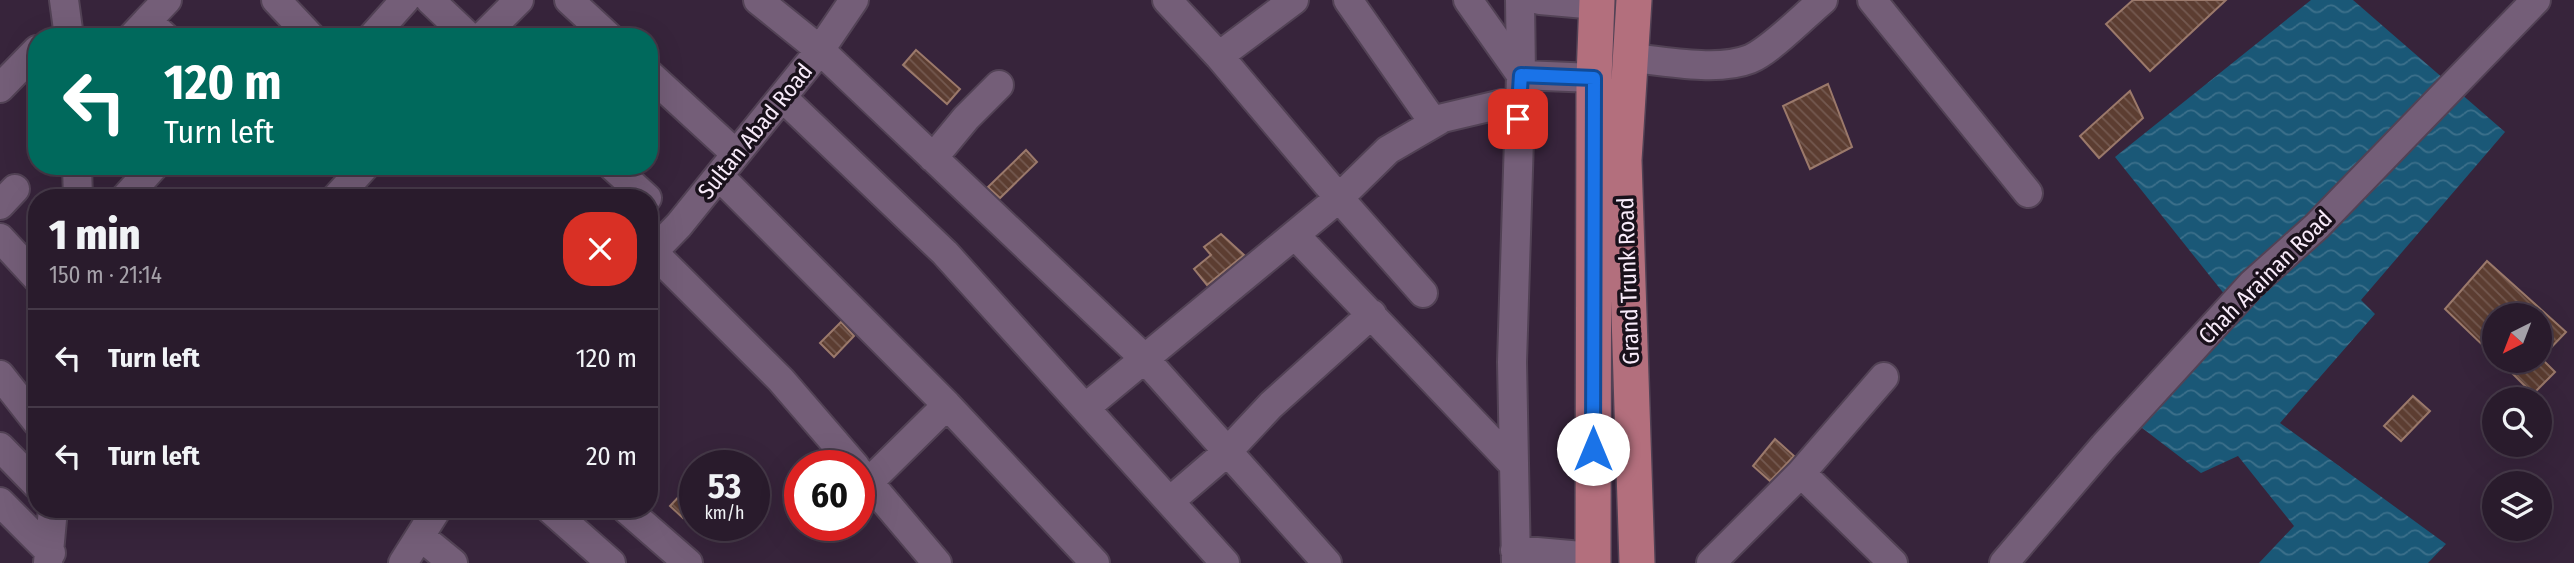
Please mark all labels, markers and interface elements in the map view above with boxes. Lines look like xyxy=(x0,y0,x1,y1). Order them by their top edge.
text: 120 m xyxy=(164,53,282,112)
icon: left xyxy=(49,56,140,147)
street label: Sultan Abad Road xyxy=(692,57,818,205)
pin xyxy=(1488,89,1548,149)
icon: arrive xyxy=(1499,100,1537,138)
text: Turn left xyxy=(164,113,274,151)
street label: Grand Trunk Road xyxy=(1611,197,1645,365)
street label: Chah Arainan Road xyxy=(2192,204,2338,350)
text: 1 min xyxy=(49,210,140,260)
button: close xyxy=(563,212,637,286)
text: 150 m · 21:14 xyxy=(49,261,162,289)
north arrow xyxy=(2482,303,2552,373)
map controls xyxy=(2482,303,2552,541)
icon: left xyxy=(49,339,87,377)
text: Turn left xyxy=(108,343,200,374)
text: 120 m xyxy=(576,343,637,374)
button: search xyxy=(2482,387,2552,457)
position arrow xyxy=(1556,412,1630,486)
icon: left xyxy=(49,437,87,475)
text: Turn left xyxy=(108,441,200,472)
text: 20 m xyxy=(586,441,637,472)
speed limit sign: 60 xyxy=(784,450,875,541)
text: 53 xyxy=(708,465,741,507)
button: layers xyxy=(2482,471,2552,541)
text: km/h xyxy=(704,502,745,524)

